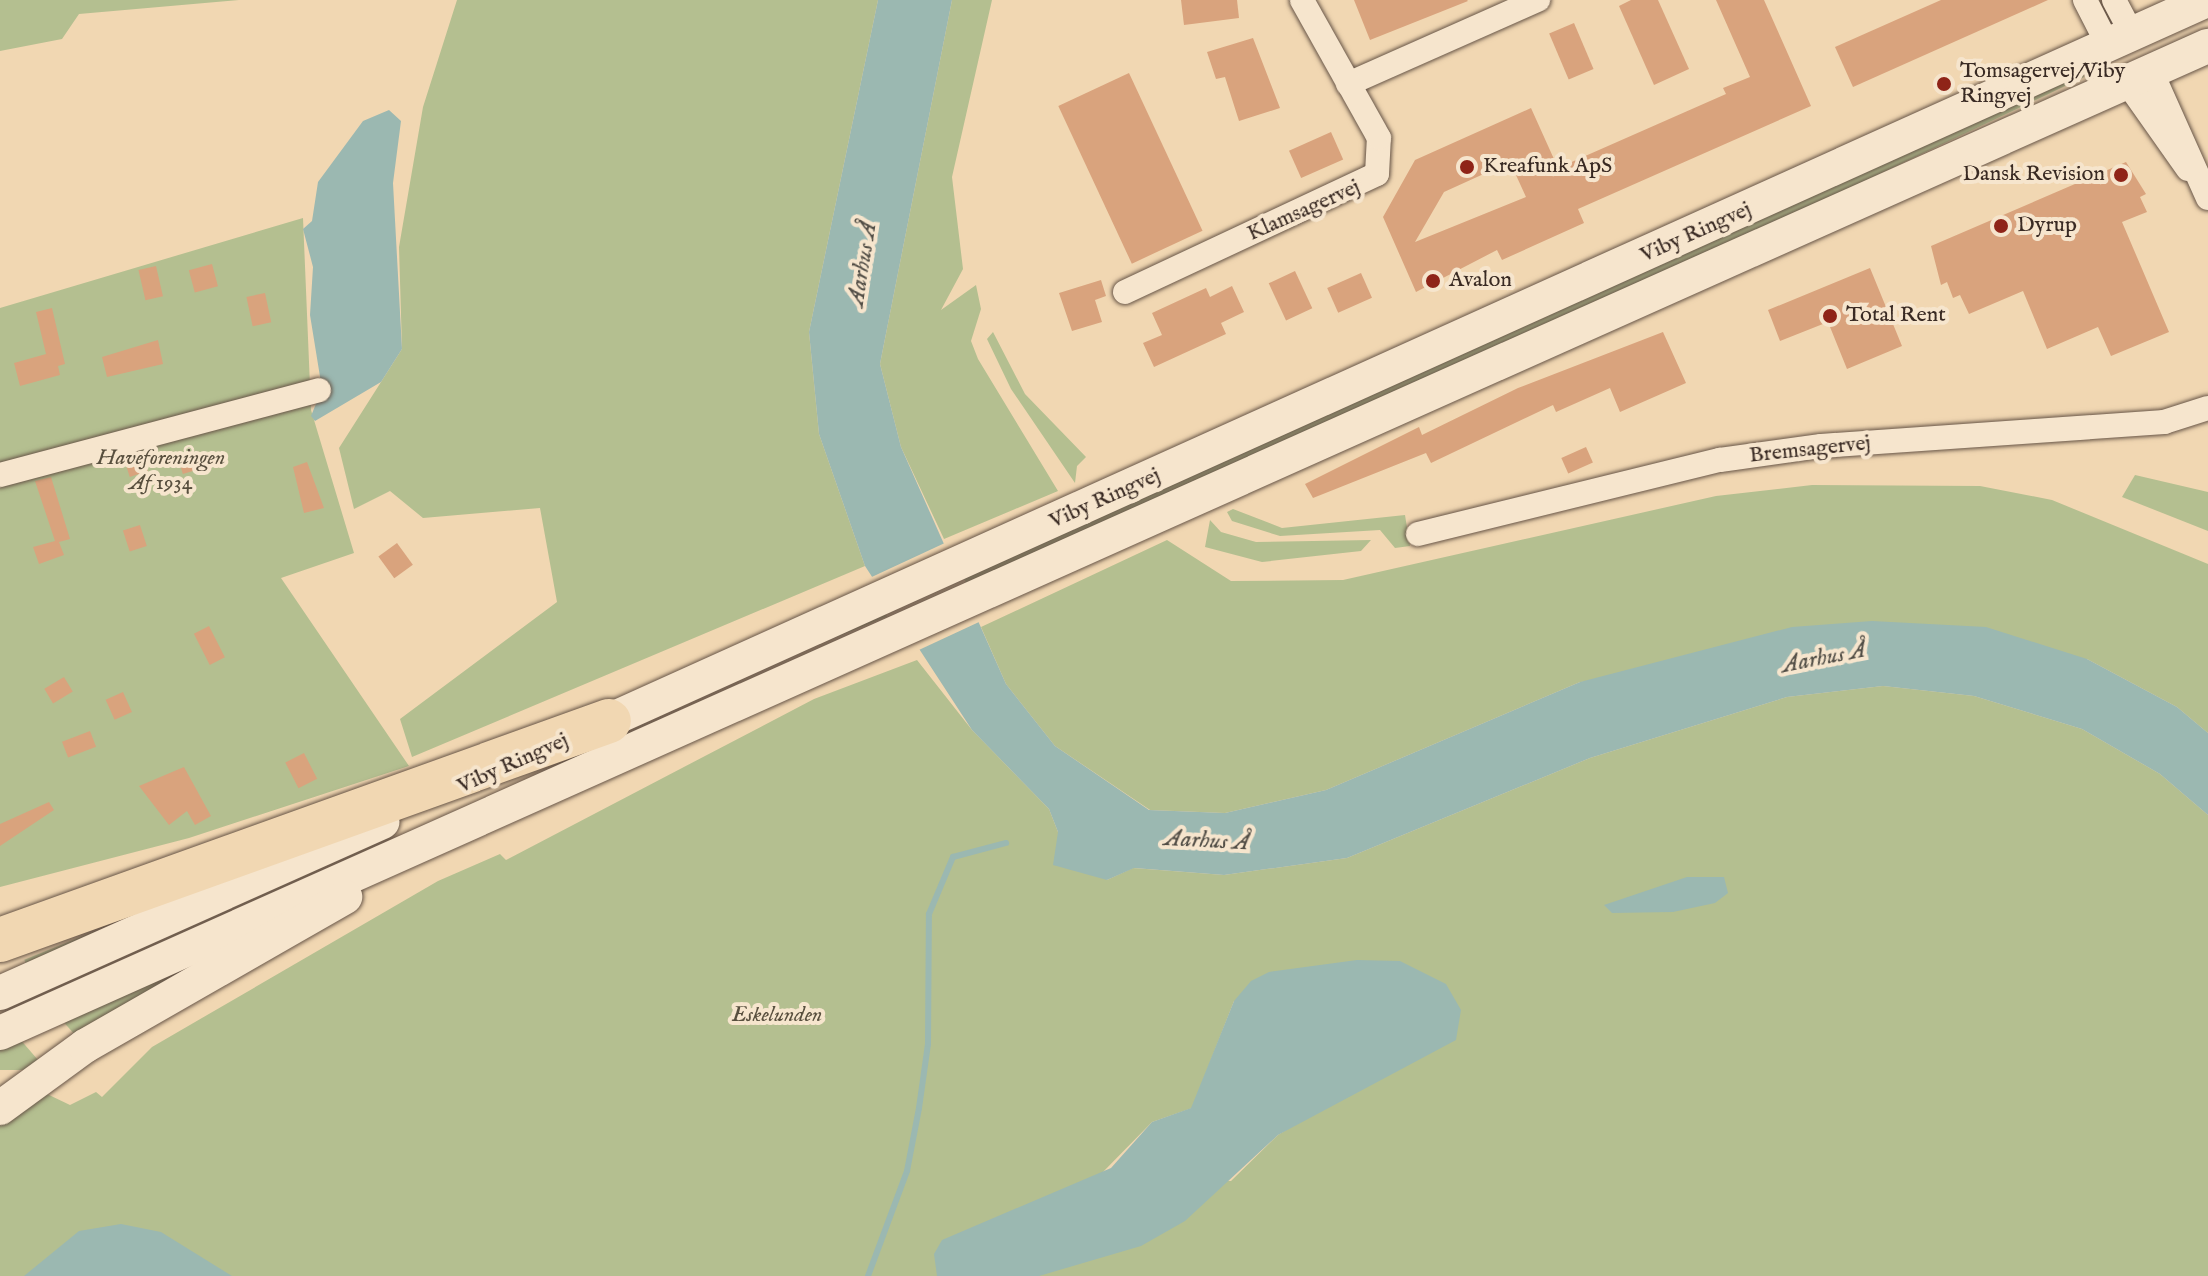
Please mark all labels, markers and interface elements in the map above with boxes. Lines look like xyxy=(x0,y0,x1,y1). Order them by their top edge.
place label: Tomsagervej/Viby Ringvej xyxy=(1960,58,2125,110)
marker: Tomsagervej/Viby Ringvej xyxy=(1935,75,1953,93)
place label: Kreafunk ApS xyxy=(1483,154,1612,180)
marker: Kreafunk ApS xyxy=(1458,158,1476,176)
place label: Dansk Revision xyxy=(1962,162,2105,188)
marker: Dansk Revision xyxy=(2112,166,2130,184)
street label: Klamsagervej xyxy=(1243,174,1365,248)
street label: Viby Ringvej xyxy=(1636,197,1756,269)
place label: Dyrup xyxy=(2017,213,2077,239)
marker: Dyrup xyxy=(1992,217,2010,235)
water label: Aarhus Å xyxy=(842,219,884,309)
place label: Avalon xyxy=(1449,268,1512,294)
marker: Avalon xyxy=(1424,272,1442,290)
place label: Total Rent xyxy=(1846,303,1946,329)
marker: Total Rent xyxy=(1821,307,1839,325)
street label: Bremsagervej xyxy=(1748,430,1872,470)
park label: Haveforeningen Af 1934 xyxy=(97,445,225,496)
street label: Viby Ringvej xyxy=(1045,463,1165,535)
water label: Aarhus Å xyxy=(1779,636,1869,680)
street label: Viby Ringvej xyxy=(453,728,573,800)
water label: Aarhus Å xyxy=(1164,824,1250,858)
park label: Eskelunden xyxy=(732,1003,822,1029)

